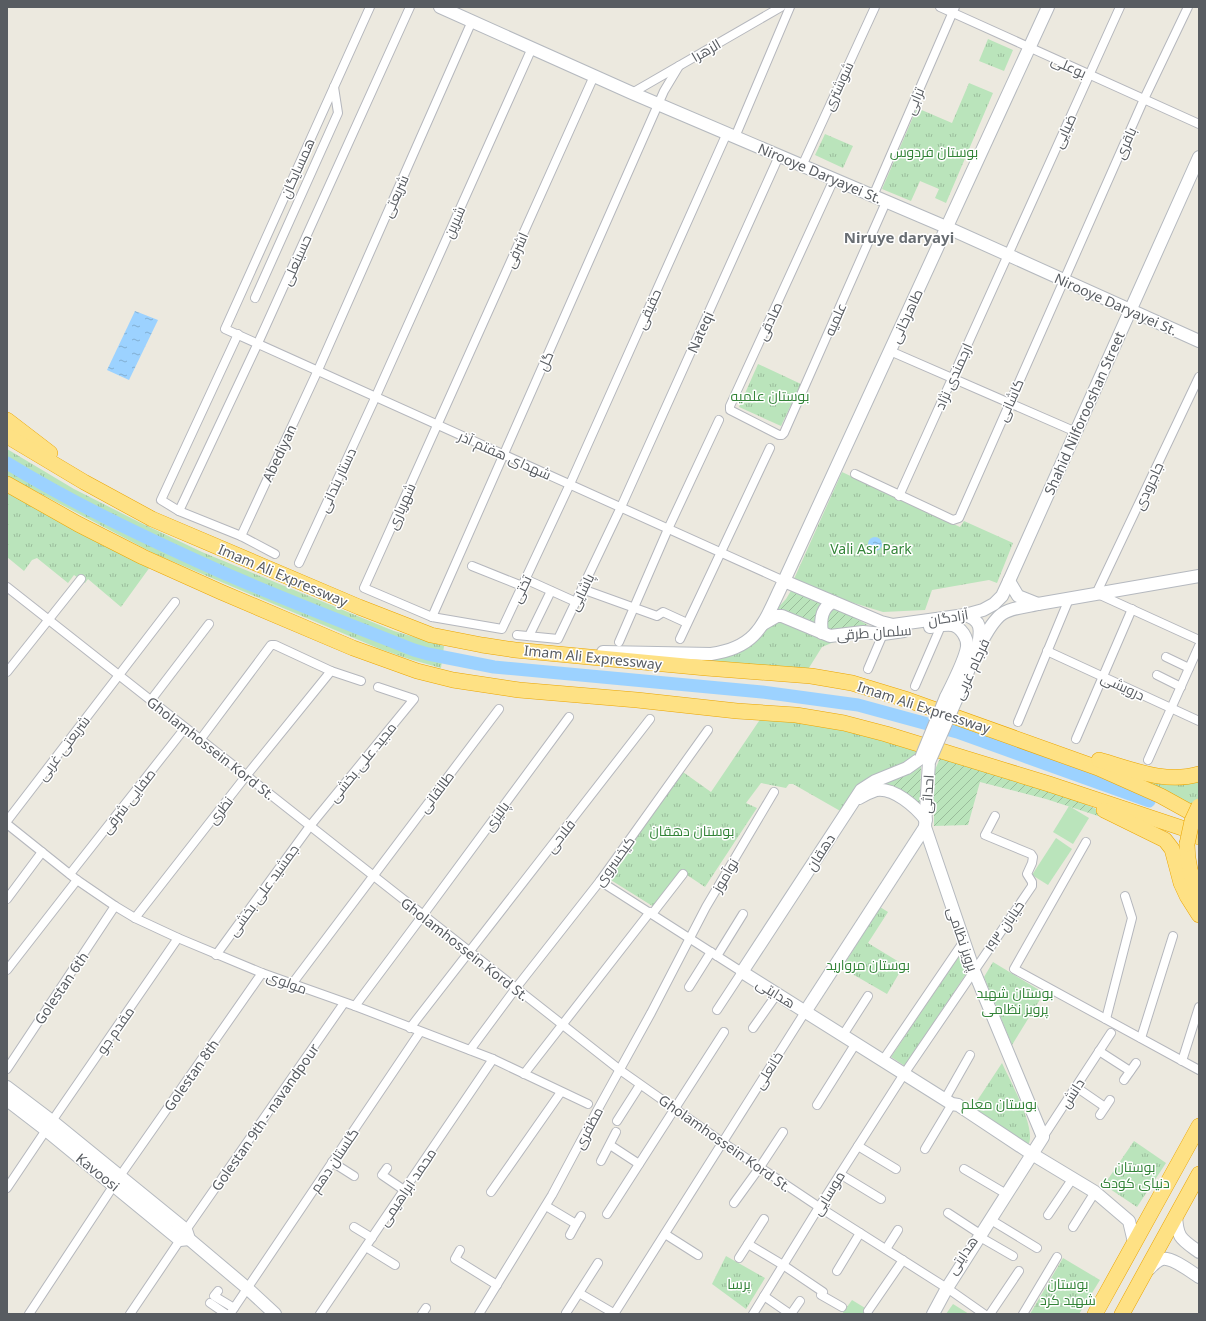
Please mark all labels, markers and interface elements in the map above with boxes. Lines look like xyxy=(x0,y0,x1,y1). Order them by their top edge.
street label: الزهرا xyxy=(688,34,724,66)
street label: بوعلی xyxy=(1048,50,1090,82)
street label: شوشتری xyxy=(818,58,858,114)
street label: ترابی xyxy=(900,84,928,118)
street label: ضیایی xyxy=(1048,111,1080,151)
street label: باقری xyxy=(1110,124,1140,162)
street label: همسایگان xyxy=(275,135,319,201)
street label: Nirooye Daryayei St. xyxy=(755,138,885,208)
park label: بوستان فردوس xyxy=(890,142,978,161)
street label: شریعتی xyxy=(377,172,413,220)
street label: شیرین xyxy=(439,203,469,241)
district label: Niruye daryayi xyxy=(844,227,954,247)
street label: اشرفی xyxy=(500,229,532,271)
street label: حسینعلی xyxy=(276,232,316,288)
street label: Nirooye Daryayei St. xyxy=(1052,268,1180,340)
street label: حقیقی xyxy=(631,286,665,332)
street label: طاهرخانی xyxy=(885,286,927,346)
street label: صادقی xyxy=(752,299,786,343)
street label: علمیه xyxy=(819,299,851,339)
street label: Nateqi xyxy=(682,308,718,356)
street label: Shahid Nilforooshan Street xyxy=(1039,328,1129,498)
street label: ارجمندی نژاد xyxy=(930,340,976,412)
street label: گل xyxy=(532,348,558,374)
street label: کاشانی xyxy=(992,376,1028,424)
park label: بوستان علمیه xyxy=(731,386,809,405)
street label: Abediyan xyxy=(257,421,301,485)
street label: شهدای هفتم آذر xyxy=(454,426,554,485)
street label: دستار بندانی xyxy=(314,445,360,515)
street label: جاجرودی xyxy=(1129,459,1167,513)
street label: شهریاری xyxy=(382,480,420,532)
street label: Imam Ali Expressway xyxy=(215,539,351,611)
park label: Vali Asr Park xyxy=(830,539,912,558)
street label: پاشایی xyxy=(564,570,599,614)
street label: تختی xyxy=(506,572,536,606)
street label: آزادگان xyxy=(926,604,970,630)
street label: سلمان طرقی xyxy=(836,620,912,644)
street label: فرجام غربی xyxy=(949,635,994,703)
street label: Imam Ali Expressway xyxy=(523,640,664,674)
street label: درویشی xyxy=(1098,668,1148,704)
street label: Imam Ali Expressway xyxy=(855,677,994,738)
street label: Gholamhossein Kord St. xyxy=(143,692,279,804)
street label: شریعتی غربی xyxy=(32,712,94,784)
street label: مجید علی بخشی xyxy=(324,718,400,806)
street label: صفایی شرقی xyxy=(97,764,159,838)
street label: طالقانی xyxy=(414,767,458,817)
street label: احداثی xyxy=(916,774,938,814)
street label: نظری xyxy=(203,792,237,828)
street label: پالیزی xyxy=(479,797,514,835)
street label: فلاحی xyxy=(541,815,579,857)
park label: بوستان دهقان xyxy=(650,821,734,840)
street label: دهقان xyxy=(801,830,839,874)
street label: کیخسروی xyxy=(589,832,639,890)
street label: جمشید علی بخشی xyxy=(223,840,303,940)
street label: نوآموز xyxy=(707,855,743,896)
street label: Gholamhossein Kord St. xyxy=(397,893,533,1005)
street label: خیابان ۱۹۳ xyxy=(980,897,1028,955)
street label: پرویز نظامی xyxy=(942,904,983,974)
street label: Golestan 6th xyxy=(30,948,92,1028)
park label: بوستان مروارید xyxy=(826,955,910,974)
street label: مولوی xyxy=(264,966,310,998)
street label: هدایتی xyxy=(753,974,799,1012)
park label: بوستان شهید پرویز نظامی xyxy=(976,983,1054,1019)
street label: مقدم جو xyxy=(92,1003,139,1058)
street label: Golestan 8th xyxy=(159,1035,223,1115)
street label: Golestan 9th - navandpour xyxy=(207,1039,323,1194)
street label: خانعلی xyxy=(749,1047,787,1093)
street label: دانش xyxy=(1055,1075,1089,1111)
street label: Gholamhossein Kord St. xyxy=(655,1090,795,1196)
park label: بوستان معلم xyxy=(961,1094,1037,1114)
street label: مظفری xyxy=(569,1104,607,1152)
street label: گلستان دهم xyxy=(305,1124,363,1197)
street label: محمد ابراهیمی xyxy=(374,1144,440,1230)
street label: Kavoosi xyxy=(72,1149,124,1195)
park label: بوستان دنیای کودک xyxy=(1100,1157,1170,1192)
street label: موسایی xyxy=(807,1167,849,1219)
street label: هدایتی xyxy=(942,1232,982,1278)
park label: پرسا xyxy=(727,1274,751,1294)
park label: بوستان شهید کرد xyxy=(1040,1274,1096,1309)

